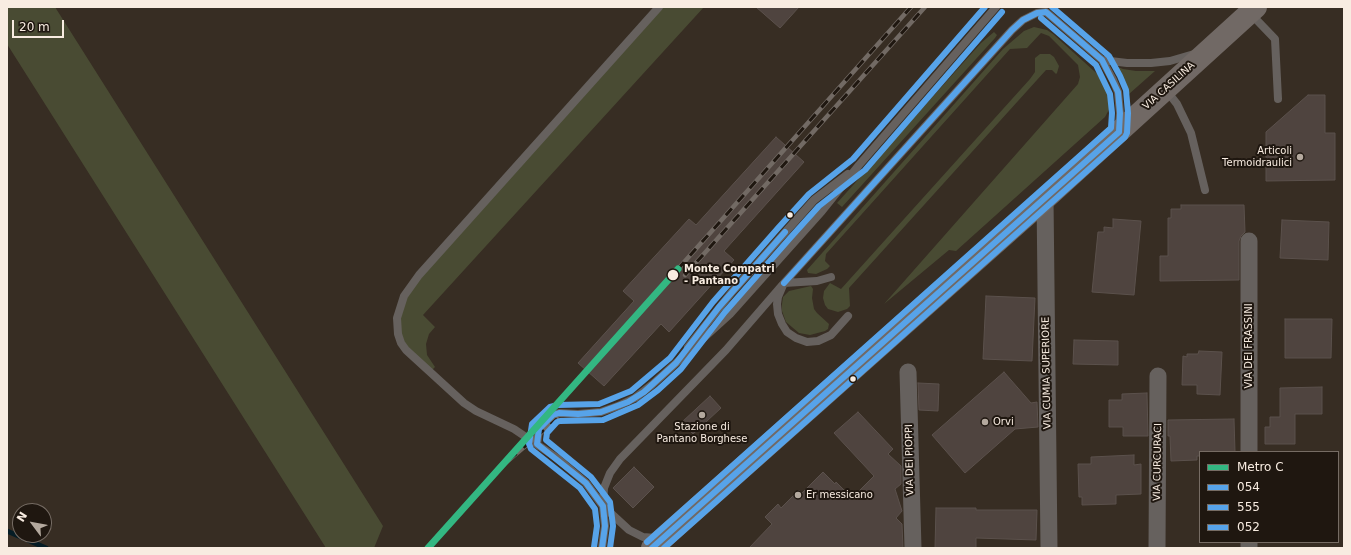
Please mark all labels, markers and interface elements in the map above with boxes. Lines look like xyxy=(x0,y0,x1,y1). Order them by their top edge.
scale bar xyxy=(14,12,66,38)
text: 20 m xyxy=(19,20,50,34)
street label: VIA CASILINA xyxy=(1141,60,1197,112)
place label: Articoli Termoidraulici xyxy=(1222,145,1292,168)
marker: Articoli Termoidraulici xyxy=(1295,152,1305,162)
unlabelled marker xyxy=(785,210,795,220)
place label: Monte Compatri - Pantano xyxy=(684,263,775,286)
marker: Monte Compatri - Pantano xyxy=(666,268,680,282)
street label: VIA DEI FRASSINI xyxy=(1243,303,1255,389)
street label: VIA CUMIA SUPERIORE xyxy=(1040,317,1054,429)
unlabelled marker xyxy=(848,374,858,384)
marker: Stazione di Pantano Borghese xyxy=(697,410,707,420)
place label: Orvi xyxy=(993,416,1014,428)
marker: Orvi xyxy=(980,417,990,427)
place label: Stazione di Pantano Borghese xyxy=(657,421,747,444)
street label: VIA CURCURACI xyxy=(1151,423,1165,501)
street label: VIA DEI PIOPPI xyxy=(903,424,917,496)
legend xyxy=(1199,451,1339,543)
text: Metro C xyxy=(1237,460,1284,474)
text: 054 xyxy=(1237,480,1260,494)
place label: Er messicano xyxy=(806,489,873,501)
marker: Er messicano xyxy=(793,490,803,500)
text: 555 xyxy=(1237,500,1260,514)
north arrow xyxy=(12,503,52,543)
text: N xyxy=(14,510,30,524)
text: 052 xyxy=(1237,520,1260,534)

